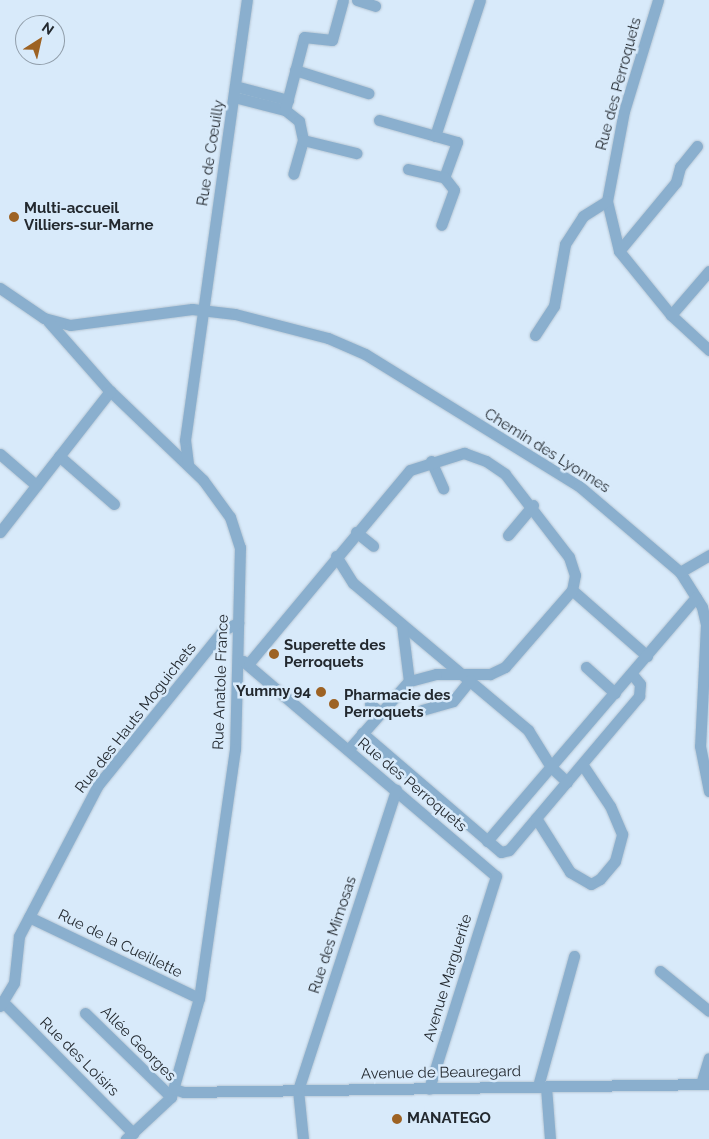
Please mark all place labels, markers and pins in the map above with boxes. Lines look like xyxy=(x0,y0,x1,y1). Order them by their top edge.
place label: Multi-accueil Villiers-sur-Marne xyxy=(24,199,154,234)
marker: Multi-accueil Villiers-sur-Marne xyxy=(8,211,20,223)
place label: Superette des Perroquets xyxy=(284,636,386,671)
marker: Superette des Perroquets xyxy=(268,648,280,660)
place label: Yummy 94 xyxy=(236,683,311,701)
marker: Yummy 94 xyxy=(315,686,327,698)
place label: Pharmacie des Perroquets xyxy=(344,686,450,721)
marker: Pharmacie des Perroquets xyxy=(328,698,340,710)
place label: MANATEGO xyxy=(407,1110,491,1128)
marker: MANATEGO xyxy=(391,1113,403,1125)

